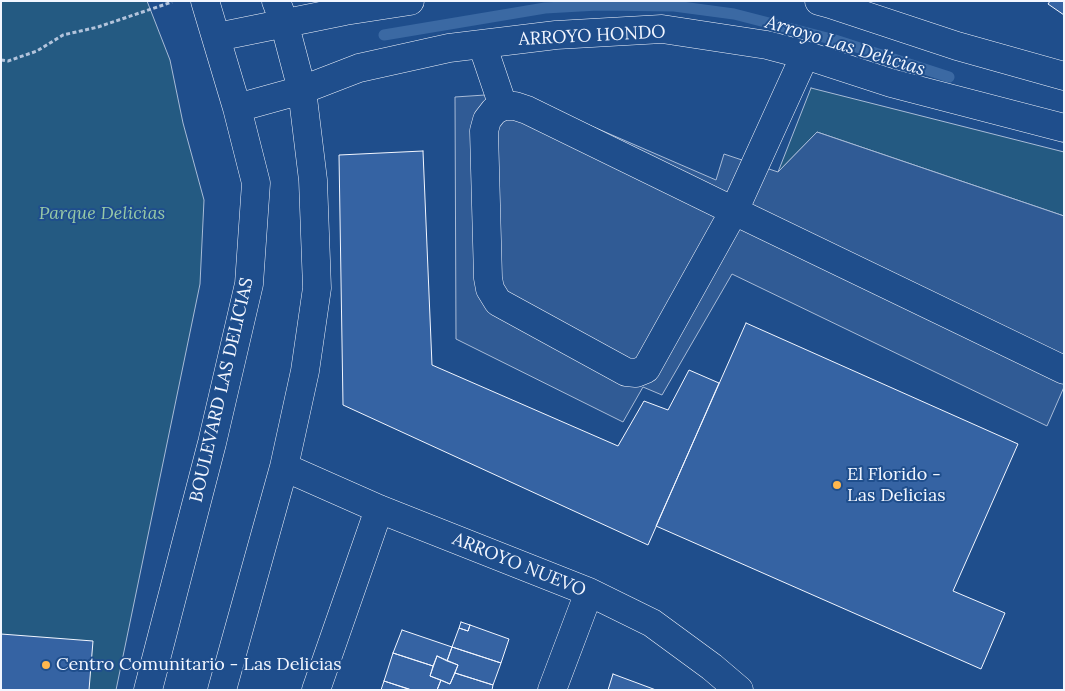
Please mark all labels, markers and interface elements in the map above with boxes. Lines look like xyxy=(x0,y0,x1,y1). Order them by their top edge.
water label: Arroyo Las Delicias xyxy=(762,11,928,81)
street label: ARROYO HONDO xyxy=(518,21,666,51)
park label: Parque Delicias xyxy=(39,203,165,225)
street label: BOULEVARD LAS DELICIAS xyxy=(186,276,258,504)
place label: El Florido - Las Delicias xyxy=(847,464,946,506)
marker: El Florido - Las Delicias xyxy=(831,479,843,491)
street label: ARROYO NUEVO xyxy=(449,528,589,602)
place label: Centro Comunitario - Las Delicias xyxy=(56,654,342,676)
marker: Centro Comunitario - Las Delicias xyxy=(40,659,52,671)

